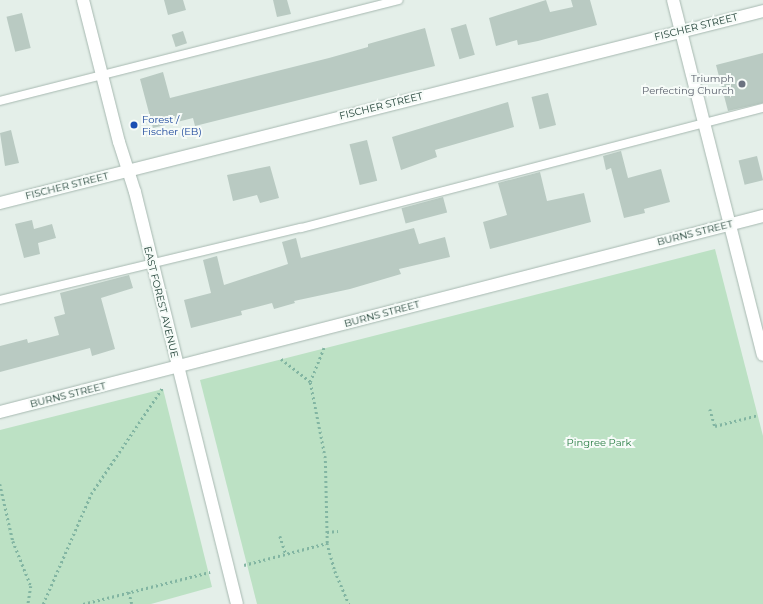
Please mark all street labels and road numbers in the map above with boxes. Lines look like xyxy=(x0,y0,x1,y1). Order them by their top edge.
street label: FISCHER STREET xyxy=(653,11,739,43)
street label: FISCHER STREET xyxy=(338,90,424,122)
street label: FISCHER STREET xyxy=(24,170,110,202)
street label: BURNS STREET xyxy=(656,218,734,248)
street label: EAST FOREST AVENUE xyxy=(141,245,181,359)
street label: BURNS STREET xyxy=(343,298,421,330)
street label: BURNS STREET xyxy=(29,380,107,410)

